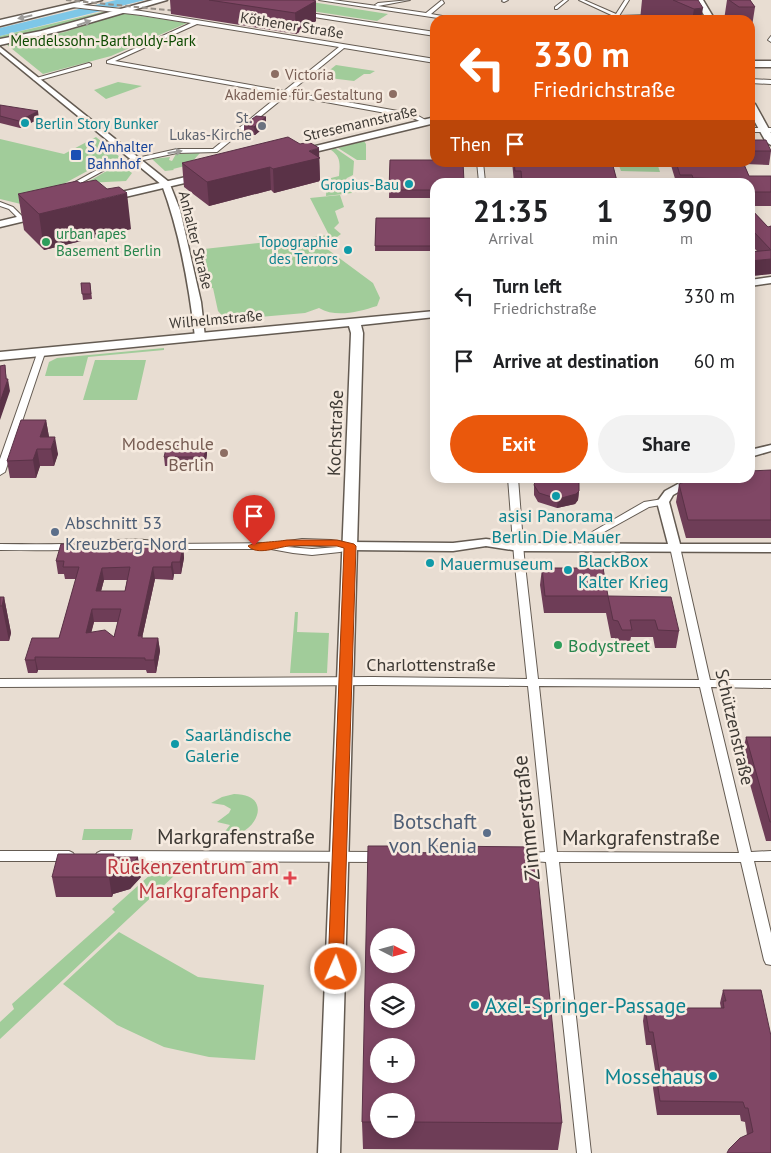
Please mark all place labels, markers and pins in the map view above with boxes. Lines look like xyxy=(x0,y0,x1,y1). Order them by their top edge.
place label: Victoria xyxy=(284,65,334,84)
marker: Victoria xyxy=(269,68,281,80)
place label: Akademie für Gestaltung xyxy=(225,85,383,104)
marker: Akademie für Gestaltung xyxy=(387,88,399,100)
place label: St. Lukas-Kirche xyxy=(169,108,252,144)
place label: Berlin Story Bunker xyxy=(35,114,158,133)
marker: Berlin Story Bunker xyxy=(19,117,31,129)
marker: St. Lukas-Kirche xyxy=(256,120,268,132)
place label: S Anhalter Bahnhof xyxy=(87,137,153,173)
marker: S Anhalter Bahnhof xyxy=(69,148,83,162)
place label: Gropius-Bau xyxy=(320,175,399,194)
marker: Gropius-Bau xyxy=(403,178,415,190)
place label: urban apes Basement Berlin xyxy=(56,224,161,260)
place label: Topographie des Terrors xyxy=(259,232,338,268)
marker: urban apes Basement Berlin xyxy=(40,236,52,248)
marker: Topographie des Terrors xyxy=(342,244,354,256)
place label: Modeschule Berlin xyxy=(122,432,214,476)
marker: Modeschule Berlin xyxy=(218,447,230,459)
marker: asisi Panorama Berlin Die Mauer xyxy=(550,490,562,502)
pin xyxy=(233,495,275,546)
place label: asisi Panorama Berlin Die Mauer xyxy=(491,504,621,548)
place label: Abschnitt 53 Kreuzberg-Nord xyxy=(65,511,187,555)
marker: Abschnitt 53 Kreuzberg-Nord xyxy=(49,526,61,538)
place label: BlackBox Kalter Krieg xyxy=(578,549,669,593)
place label: Mauermuseum xyxy=(440,552,554,575)
marker: Mauermuseum xyxy=(424,557,436,569)
marker: BlackBox Kalter Krieg xyxy=(562,564,574,576)
place label: Bodystreet xyxy=(568,634,650,657)
marker: Bodystreet xyxy=(552,639,564,651)
place label: Saarländische Galerie xyxy=(185,723,292,767)
marker: Saarländische Galerie xyxy=(169,738,181,750)
place label: Botschaft von Kenia xyxy=(389,808,477,859)
marker: Botschaft von Kenia xyxy=(481,827,493,839)
place label: Rückenzentrum am Markgrafenpark xyxy=(107,853,279,904)
marker: Rückenzentrum am Markgrafenpark xyxy=(283,871,297,885)
place label: Axel-Springer-Passage xyxy=(485,992,686,1019)
marker: Axel-Springer-Passage xyxy=(469,999,481,1011)
place label: Mossehaus xyxy=(605,1063,703,1090)
marker: Mossehaus xyxy=(707,1070,719,1082)

